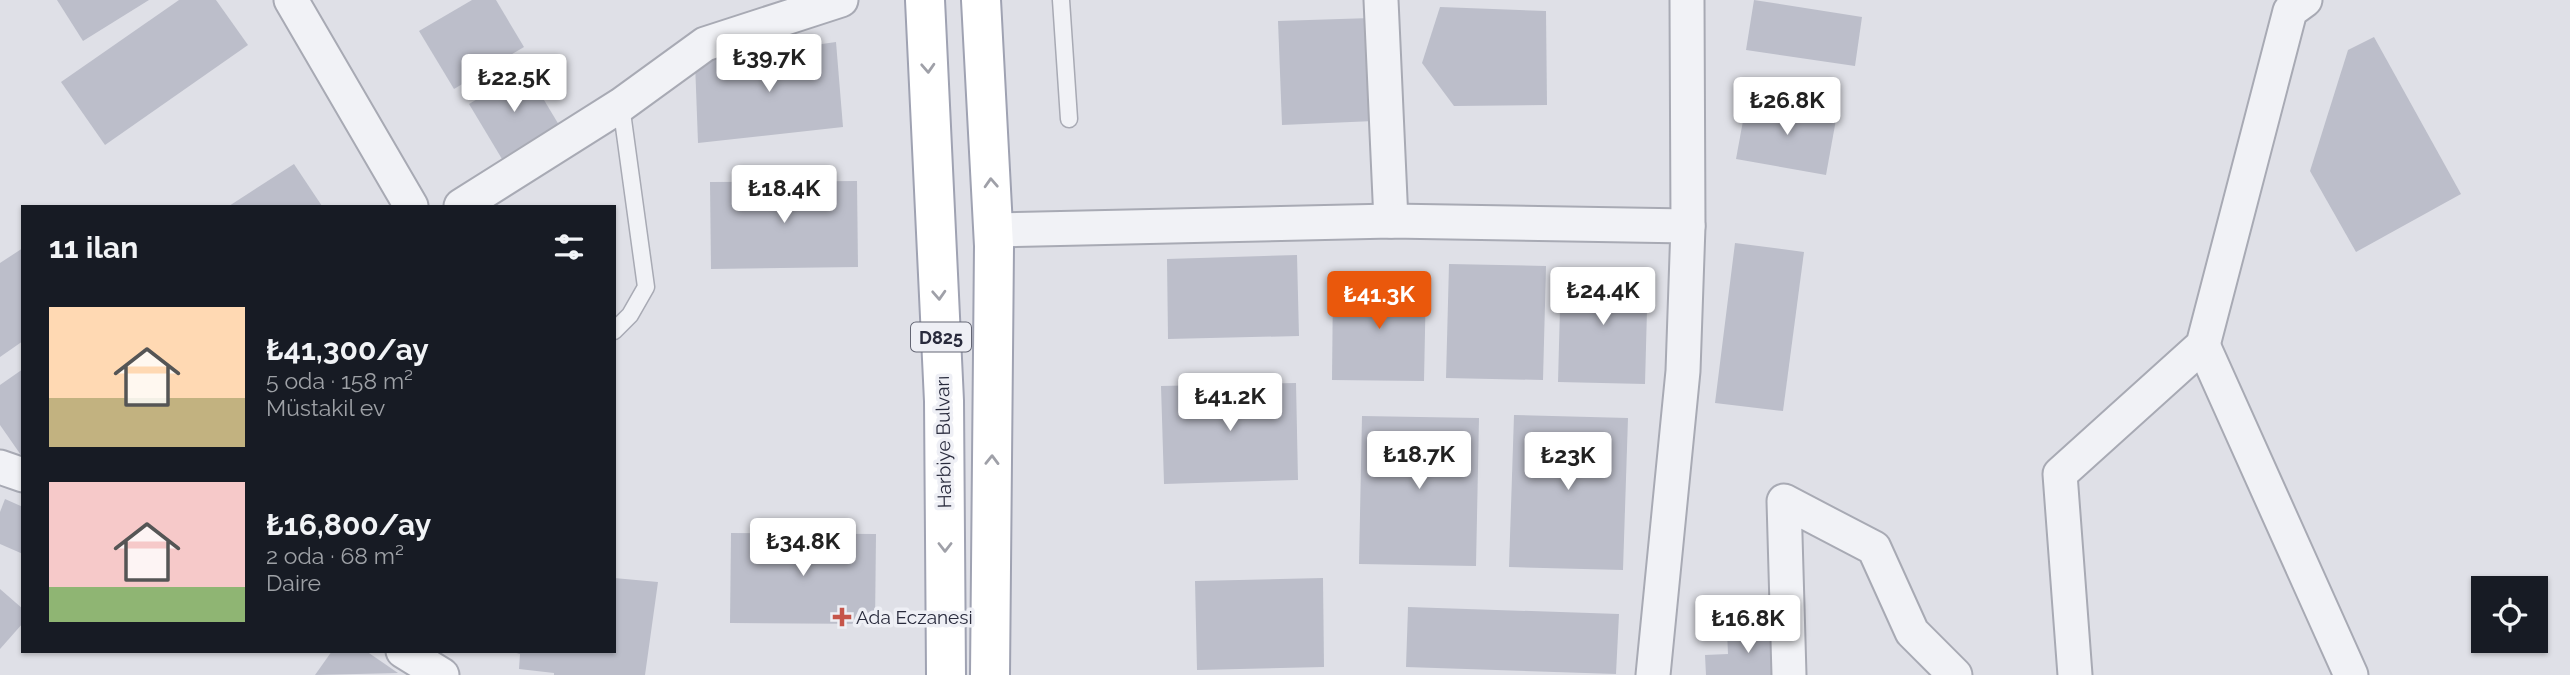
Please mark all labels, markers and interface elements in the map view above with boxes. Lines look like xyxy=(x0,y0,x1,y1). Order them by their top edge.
pin: ₺39.7K xyxy=(712,34,826,94)
text: ₺39.7K xyxy=(732,43,806,70)
pin: ₺22.5K xyxy=(457,54,571,114)
text: ₺22.5K xyxy=(478,63,550,90)
one-way arrow xyxy=(921,63,936,74)
pin: ₺26.8K xyxy=(1730,78,1844,137)
text: ₺26.8K xyxy=(1749,86,1825,113)
pin: ₺18.4K xyxy=(727,166,841,225)
text: ₺18.4K xyxy=(748,174,820,201)
one-way arrow xyxy=(983,178,998,189)
icon: filters xyxy=(550,228,588,266)
text: 11 ilan xyxy=(49,230,138,265)
pin: ₺24.4K xyxy=(1546,268,1660,327)
pin: ₺41.3K xyxy=(1322,272,1436,331)
text: ₺24.4K xyxy=(1566,276,1640,303)
text: ₺41.3K xyxy=(1343,280,1415,307)
one-way arrow xyxy=(931,290,946,301)
road number: D825 xyxy=(911,323,971,352)
text: ₺41,300/ay xyxy=(266,332,429,367)
icon: home xyxy=(105,335,189,419)
text: 5 oda · 158 m² xyxy=(266,367,413,394)
pin: ₺41.2K xyxy=(1173,374,1287,433)
street label: Harbiye Bulvarı xyxy=(931,376,955,508)
text: ₺41.2K xyxy=(1194,382,1266,409)
text: Müstakil ev xyxy=(266,394,385,421)
pin: ₺18.7K xyxy=(1362,432,1476,491)
pin: ₺23K xyxy=(1527,433,1609,492)
text: ₺18.7K xyxy=(1383,440,1455,467)
text: ₺23K xyxy=(1541,441,1595,468)
one-way arrow xyxy=(984,454,1000,465)
text: ₺16,800/ay xyxy=(266,507,431,542)
icon: home xyxy=(105,510,189,594)
pin: ₺34.8K xyxy=(746,518,860,578)
text: ₺34.8K xyxy=(766,527,840,554)
text: 2 oda · 68 m² xyxy=(266,542,404,569)
one-way arrow xyxy=(937,543,953,553)
text: Daire xyxy=(266,569,321,596)
map controls xyxy=(2471,576,2548,653)
button: locate xyxy=(2471,576,2548,653)
pin: ₺16.8K xyxy=(1691,596,1805,655)
text: ₺16.8K xyxy=(1711,604,1785,631)
place label: Ada Eczanesi xyxy=(856,606,973,628)
marker: Ada Eczanesi xyxy=(834,609,850,625)

